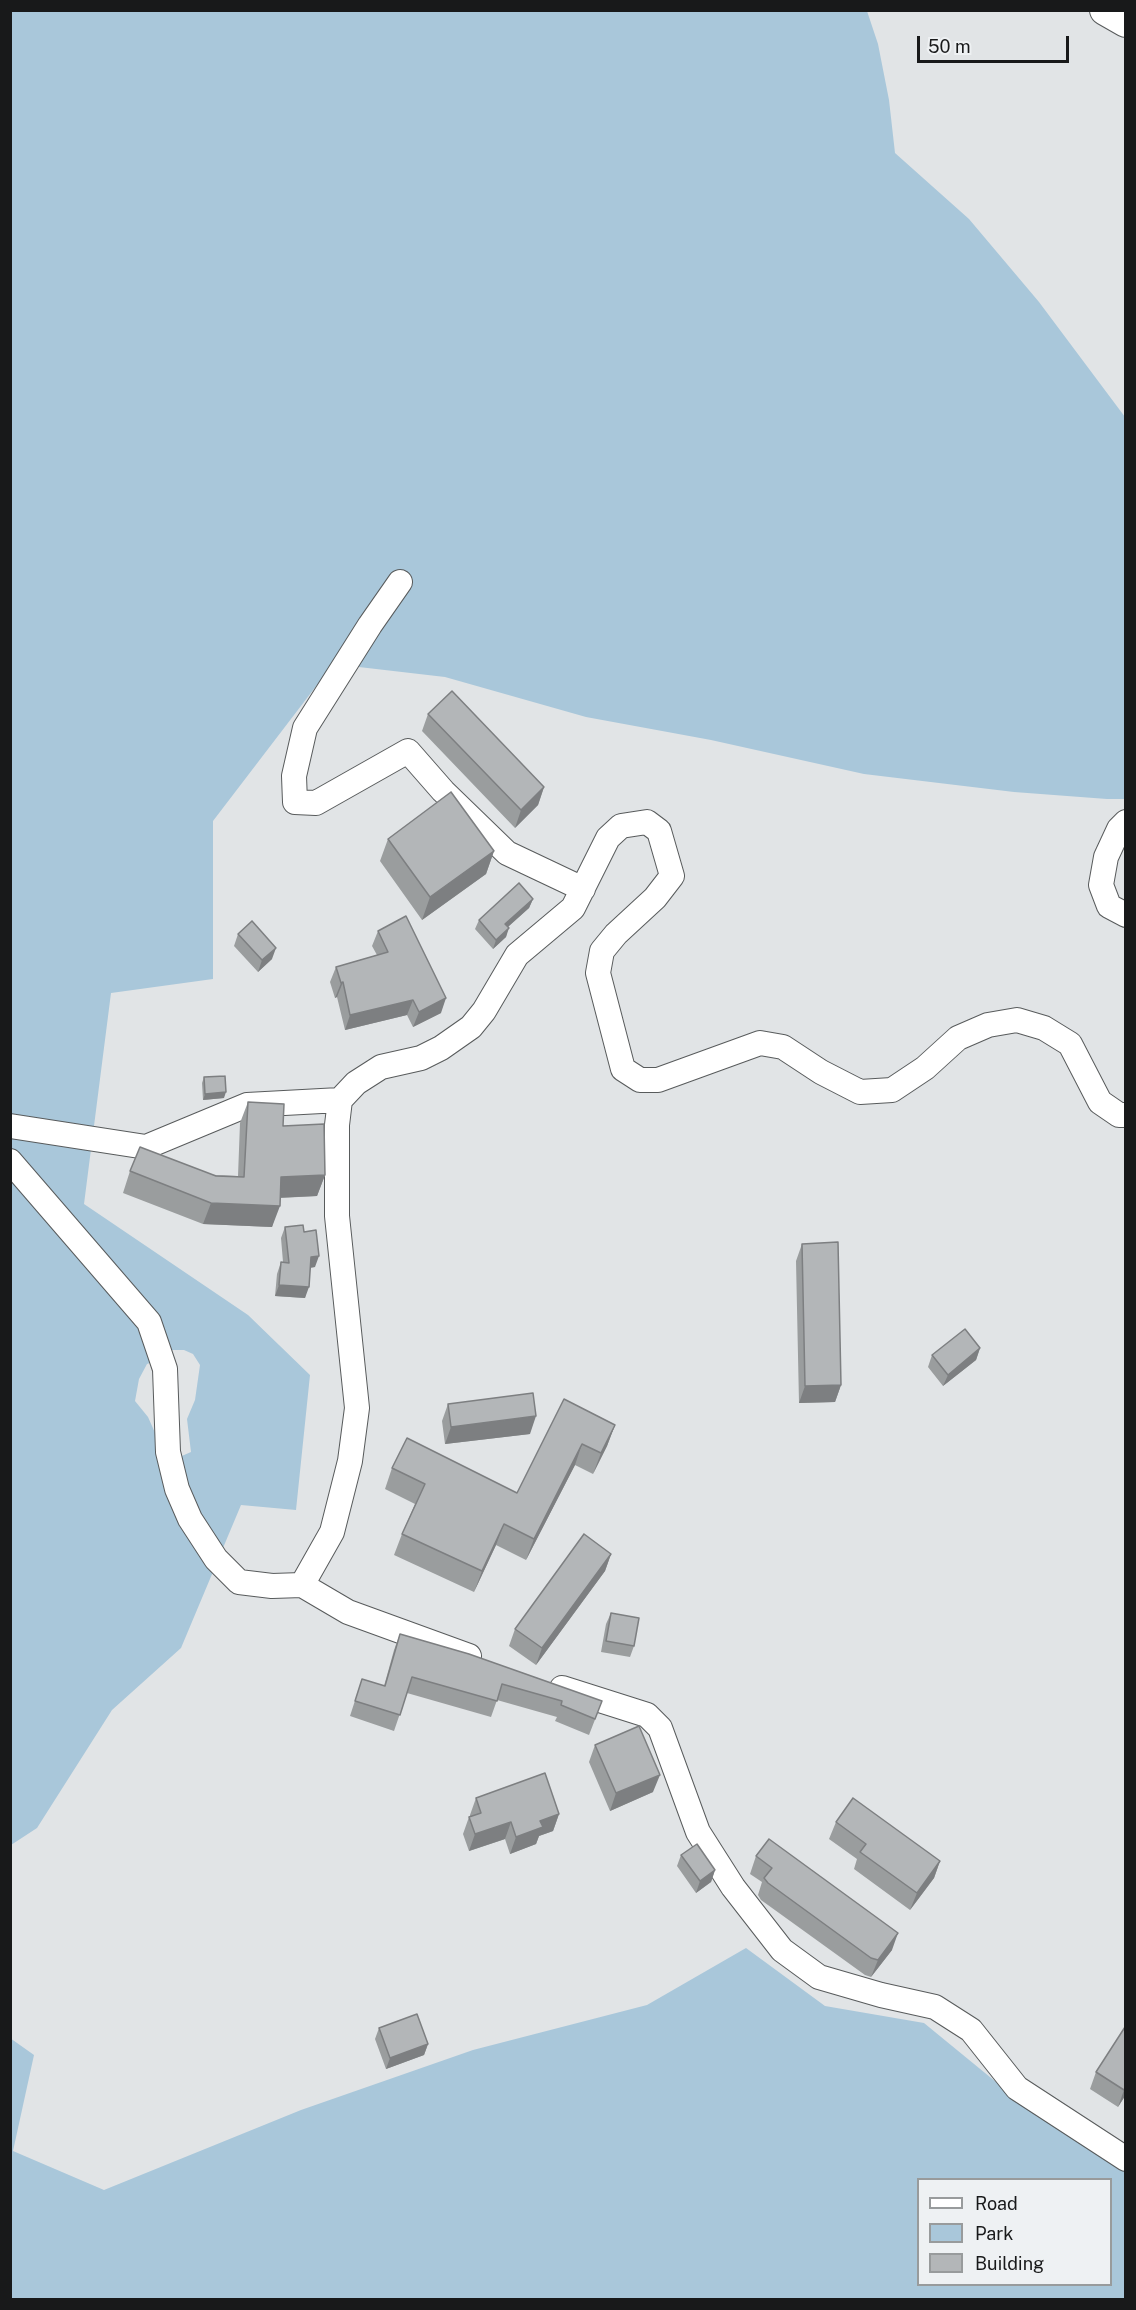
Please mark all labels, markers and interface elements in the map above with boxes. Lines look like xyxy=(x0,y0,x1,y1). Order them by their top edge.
scale bar xyxy=(920,24,1072,62)
text: 50 m xyxy=(928,36,971,57)
legend xyxy=(917,2178,1112,2286)
text: Road xyxy=(975,2193,1018,2214)
text: Park xyxy=(975,2223,1013,2244)
text: Building xyxy=(975,2253,1044,2274)

